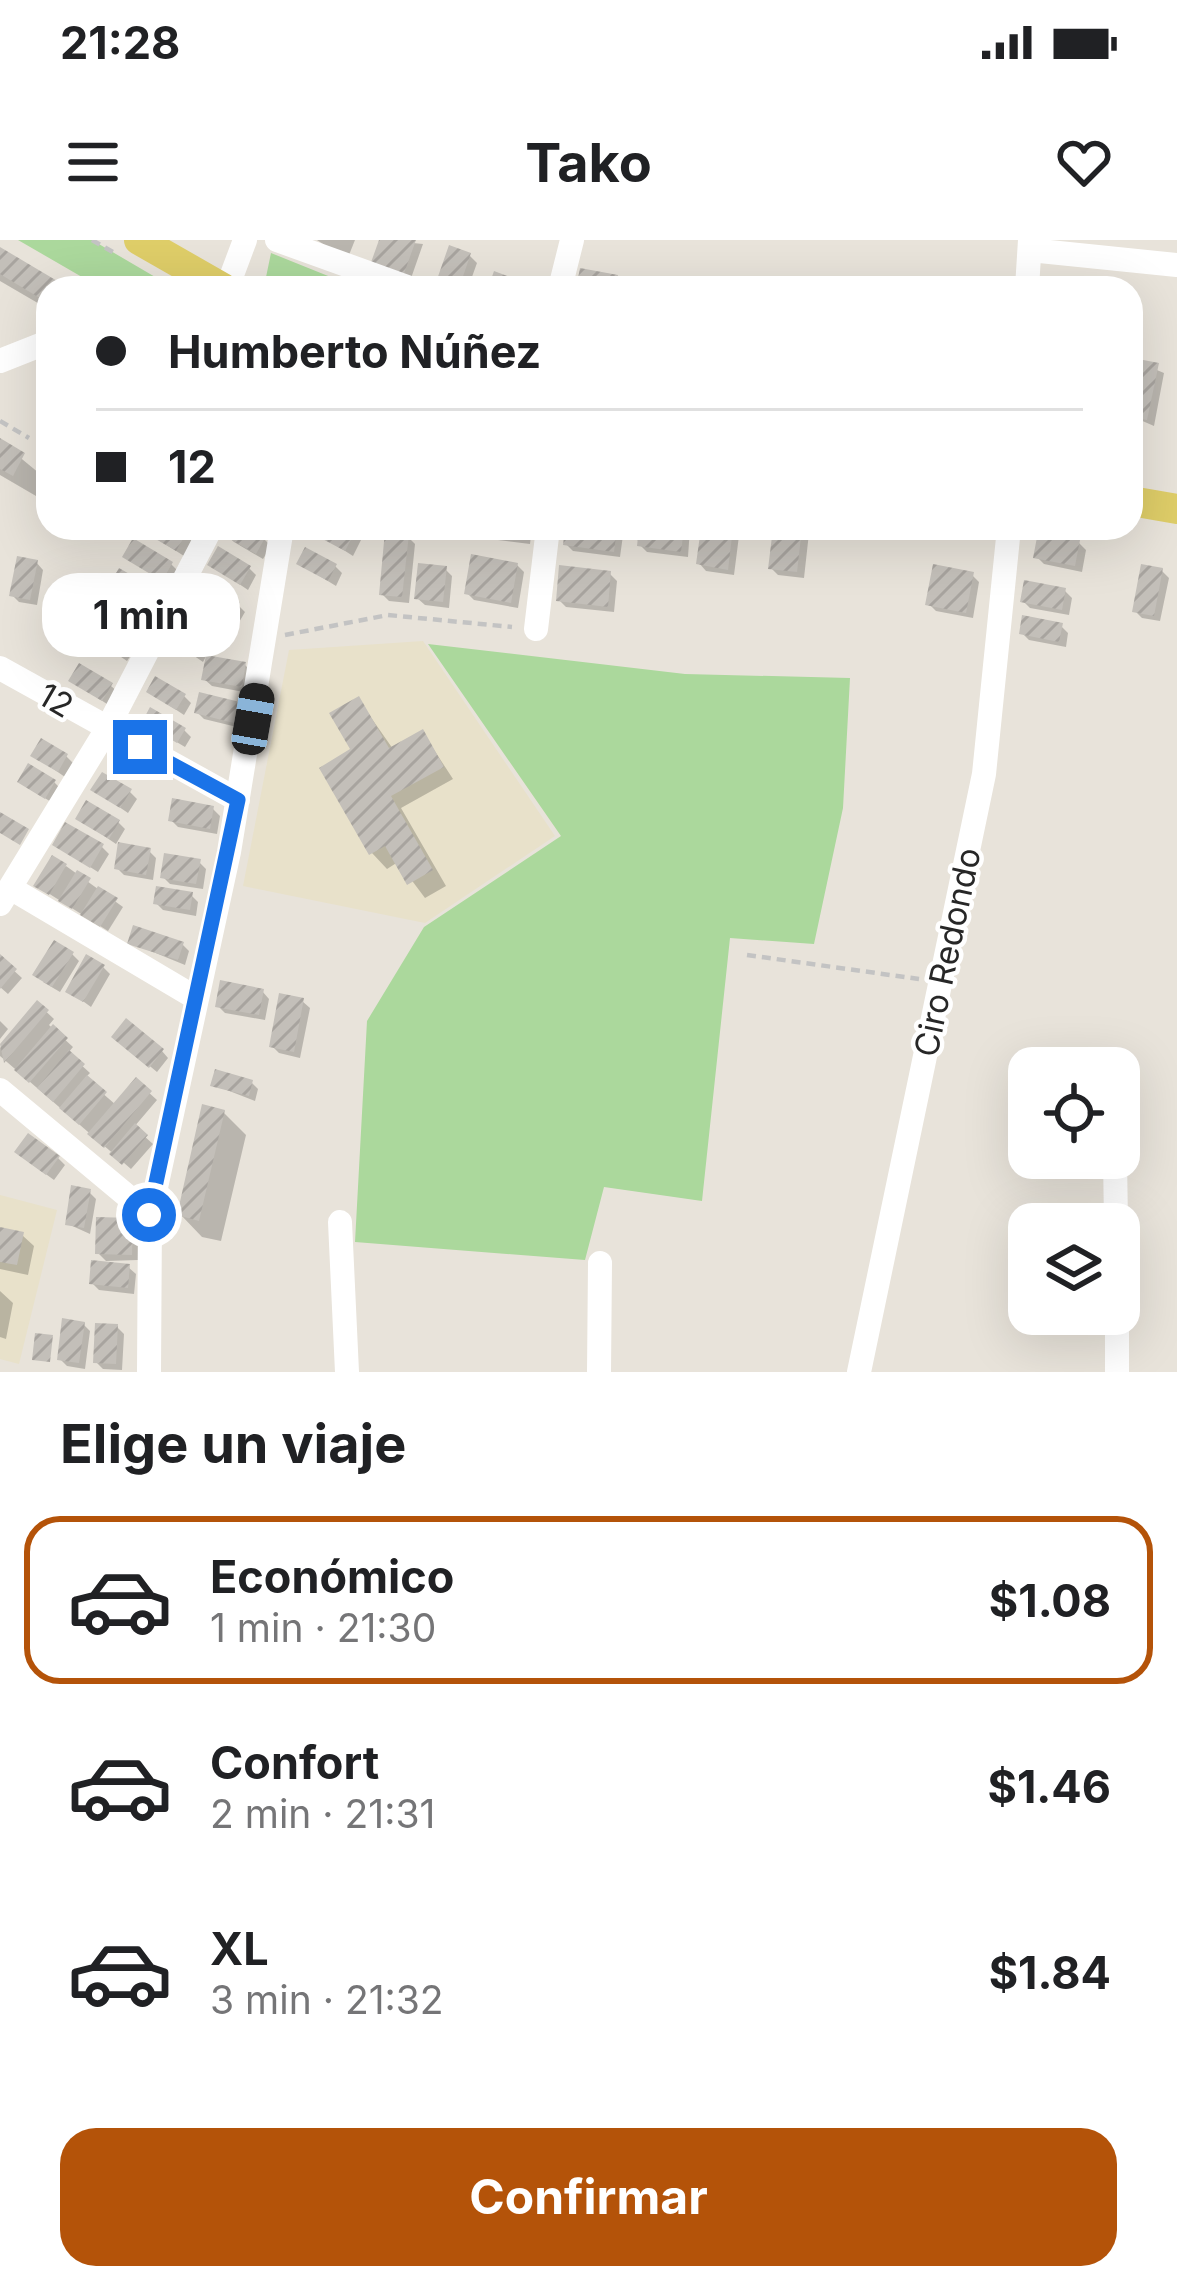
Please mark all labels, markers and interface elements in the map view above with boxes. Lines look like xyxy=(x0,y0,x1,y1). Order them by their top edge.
text: 21:28 xyxy=(60,15,180,70)
icon: menu xyxy=(60,129,126,195)
icon: heart xyxy=(1051,129,1117,195)
text: Tako xyxy=(525,130,652,195)
text: Humberto Núñez xyxy=(168,324,541,379)
text: 12 xyxy=(168,439,216,494)
callout: 1 min xyxy=(41,573,239,657)
text: 1 min xyxy=(93,591,189,638)
street label: 12 xyxy=(31,674,81,726)
car xyxy=(229,680,277,758)
route end xyxy=(113,720,167,774)
street label: Ciro Redondo xyxy=(905,844,989,1060)
map controls xyxy=(1008,1047,1140,1335)
button: locate xyxy=(1008,1047,1140,1179)
route start xyxy=(122,1188,176,1242)
button: layers xyxy=(1008,1203,1140,1335)
text: Elige un viaje xyxy=(60,1411,406,1476)
icon: car xyxy=(66,1546,174,1654)
text: Económico xyxy=(210,1549,454,1604)
text: $1.08 xyxy=(989,1573,1111,1628)
text: 1 min · 21:30 xyxy=(210,1604,436,1651)
icon: car xyxy=(66,1732,174,1840)
text: Confort xyxy=(210,1735,379,1790)
text: $1.46 xyxy=(987,1759,1111,1814)
text: 2 min · 21:31 xyxy=(210,1790,435,1837)
icon: car xyxy=(66,1918,174,2026)
text: XL xyxy=(210,1921,269,1976)
text: $1.84 xyxy=(989,1945,1111,2000)
text: 3 min · 21:32 xyxy=(210,1976,444,2023)
button: Confirmar xyxy=(60,2128,1117,2266)

